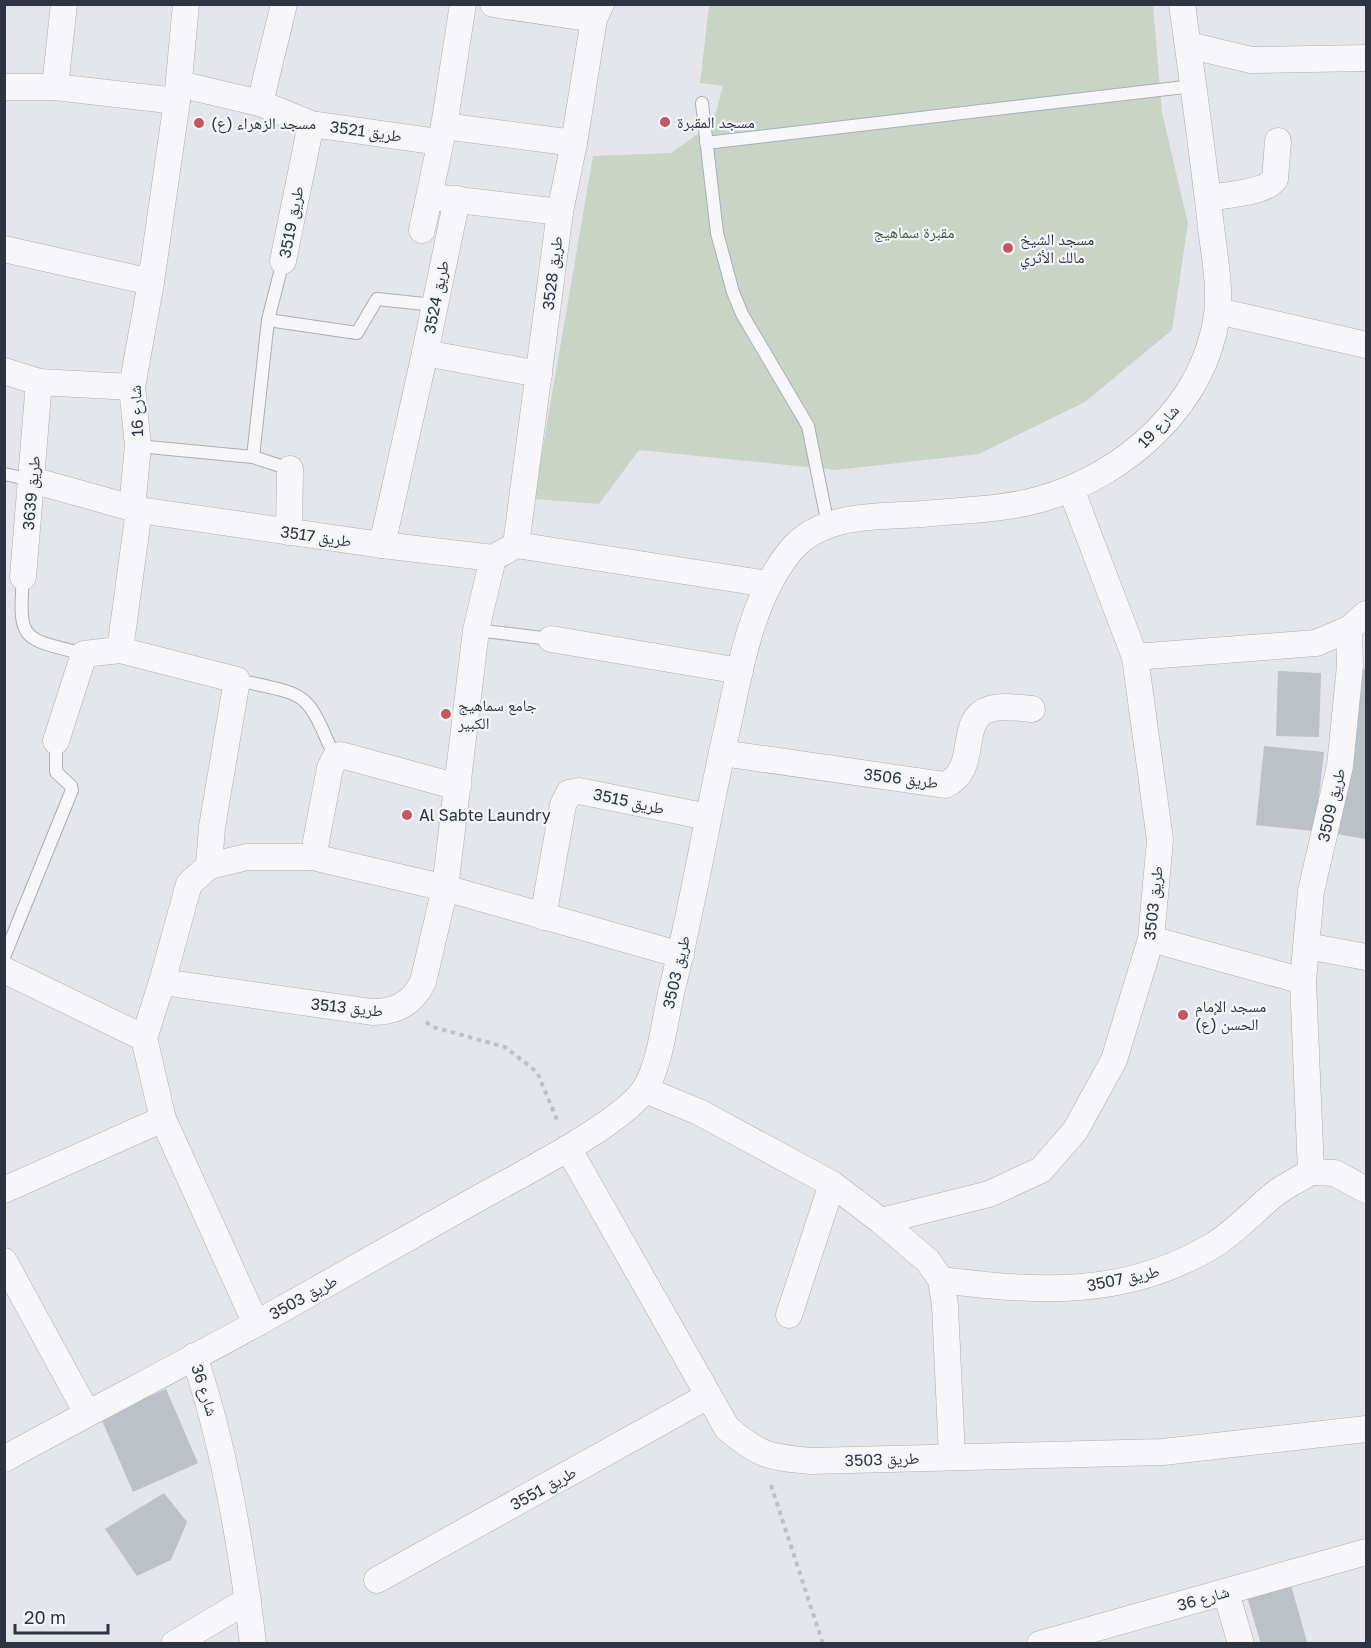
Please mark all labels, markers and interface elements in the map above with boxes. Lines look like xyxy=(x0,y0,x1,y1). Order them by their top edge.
place label: مسجد المقبرة xyxy=(677,112,755,132)
place label: مسجد الزهراء (ع) xyxy=(211,113,316,134)
marker: مسجد المقبرة xyxy=(658,115,672,129)
marker: مسجد الزهراء (ع) xyxy=(192,116,206,130)
street label: طريق 3521 xyxy=(329,116,403,147)
street label: طريق 3519 xyxy=(274,184,309,260)
park label: مقبرة سماهيج xyxy=(874,222,954,243)
place label: مسجد الشيخ مالك الأثري xyxy=(1020,229,1094,270)
street label: طريق 3528 xyxy=(538,235,567,311)
marker: مسجد الشيخ مالك الأثري xyxy=(1001,241,1015,255)
street label: طريق 3524 xyxy=(419,259,454,336)
street label: شارع 16 xyxy=(125,385,148,437)
street label: شارع 19 xyxy=(1133,400,1184,452)
street label: طريق 3639 xyxy=(18,455,45,531)
street label: طريق 3517 xyxy=(279,521,353,552)
place label: جامع سماهيج الكبير xyxy=(457,695,537,733)
marker: جامع سماهيج الكبير xyxy=(439,707,453,721)
street label: طريق 3506 xyxy=(862,764,939,793)
street label: طريق 3509 xyxy=(1313,766,1350,844)
street label: طريق 3515 xyxy=(591,784,667,819)
place label: Al Sabte Laundry xyxy=(419,805,551,825)
marker: Al Sabte Laundry xyxy=(400,808,414,822)
street label: طريق 3503 xyxy=(1139,865,1168,941)
street label: طريق 3503 xyxy=(658,933,695,1011)
street label: طريق 3513 xyxy=(310,993,384,1022)
place label: مسجد الإمام الحسن (ع) xyxy=(1195,996,1266,1035)
marker: مسجد الإمام الحسن (ع) xyxy=(1176,1008,1190,1022)
street label: طريق 3507 xyxy=(1085,1261,1161,1296)
street label: طريق 3503 xyxy=(265,1270,341,1325)
street label: شارع 36 xyxy=(186,1361,223,1419)
street label: طريق 3503 xyxy=(844,1448,920,1471)
street label: طريق 3551 xyxy=(506,1462,580,1515)
street label: شارع 36 xyxy=(1175,1581,1232,1616)
scale bar xyxy=(15,1597,108,1635)
text: 20 m xyxy=(24,1606,66,1628)

